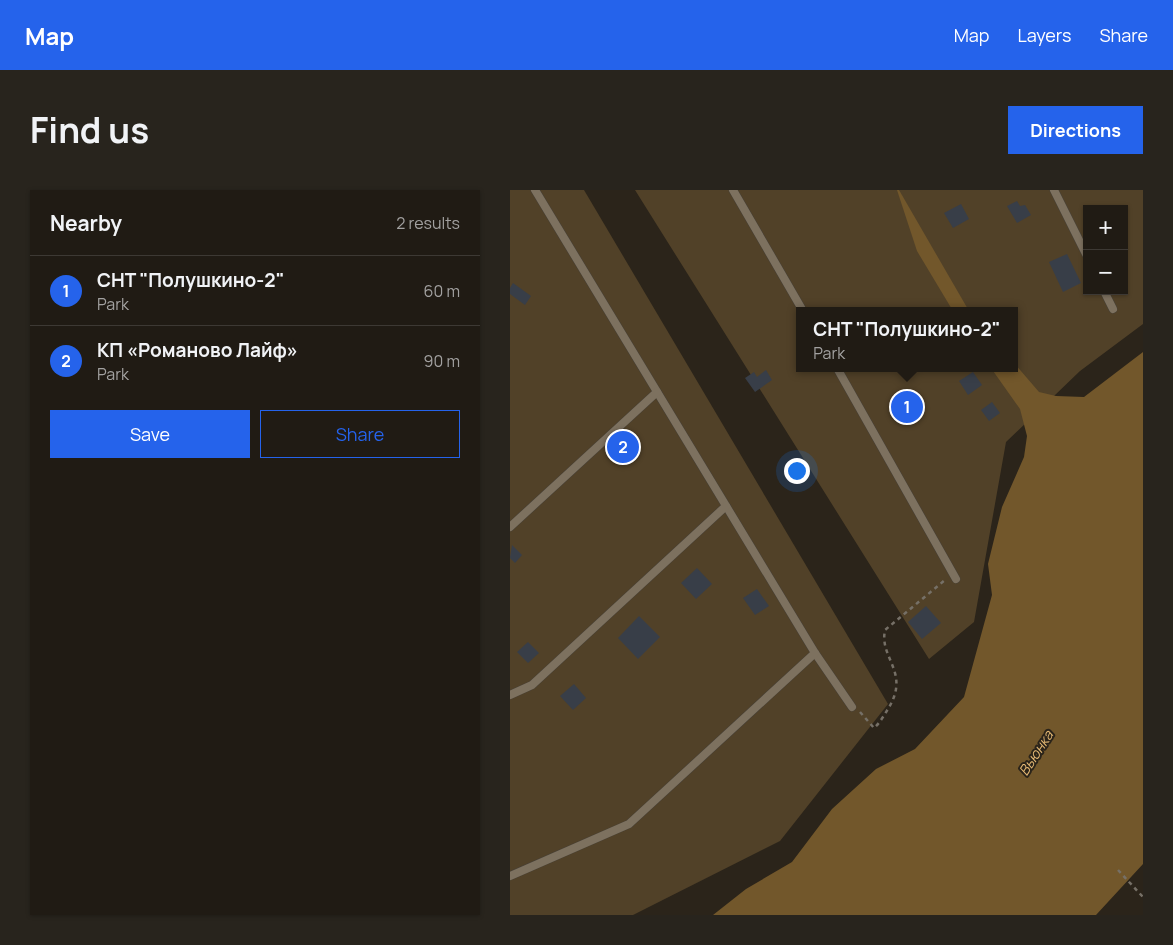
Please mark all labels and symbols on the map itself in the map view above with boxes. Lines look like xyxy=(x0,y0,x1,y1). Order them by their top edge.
pin: 1 xyxy=(891,388,923,426)
pin: 2 xyxy=(607,428,639,466)
your location xyxy=(784,458,810,484)
water label: Вьюнка xyxy=(1014,726,1058,779)

